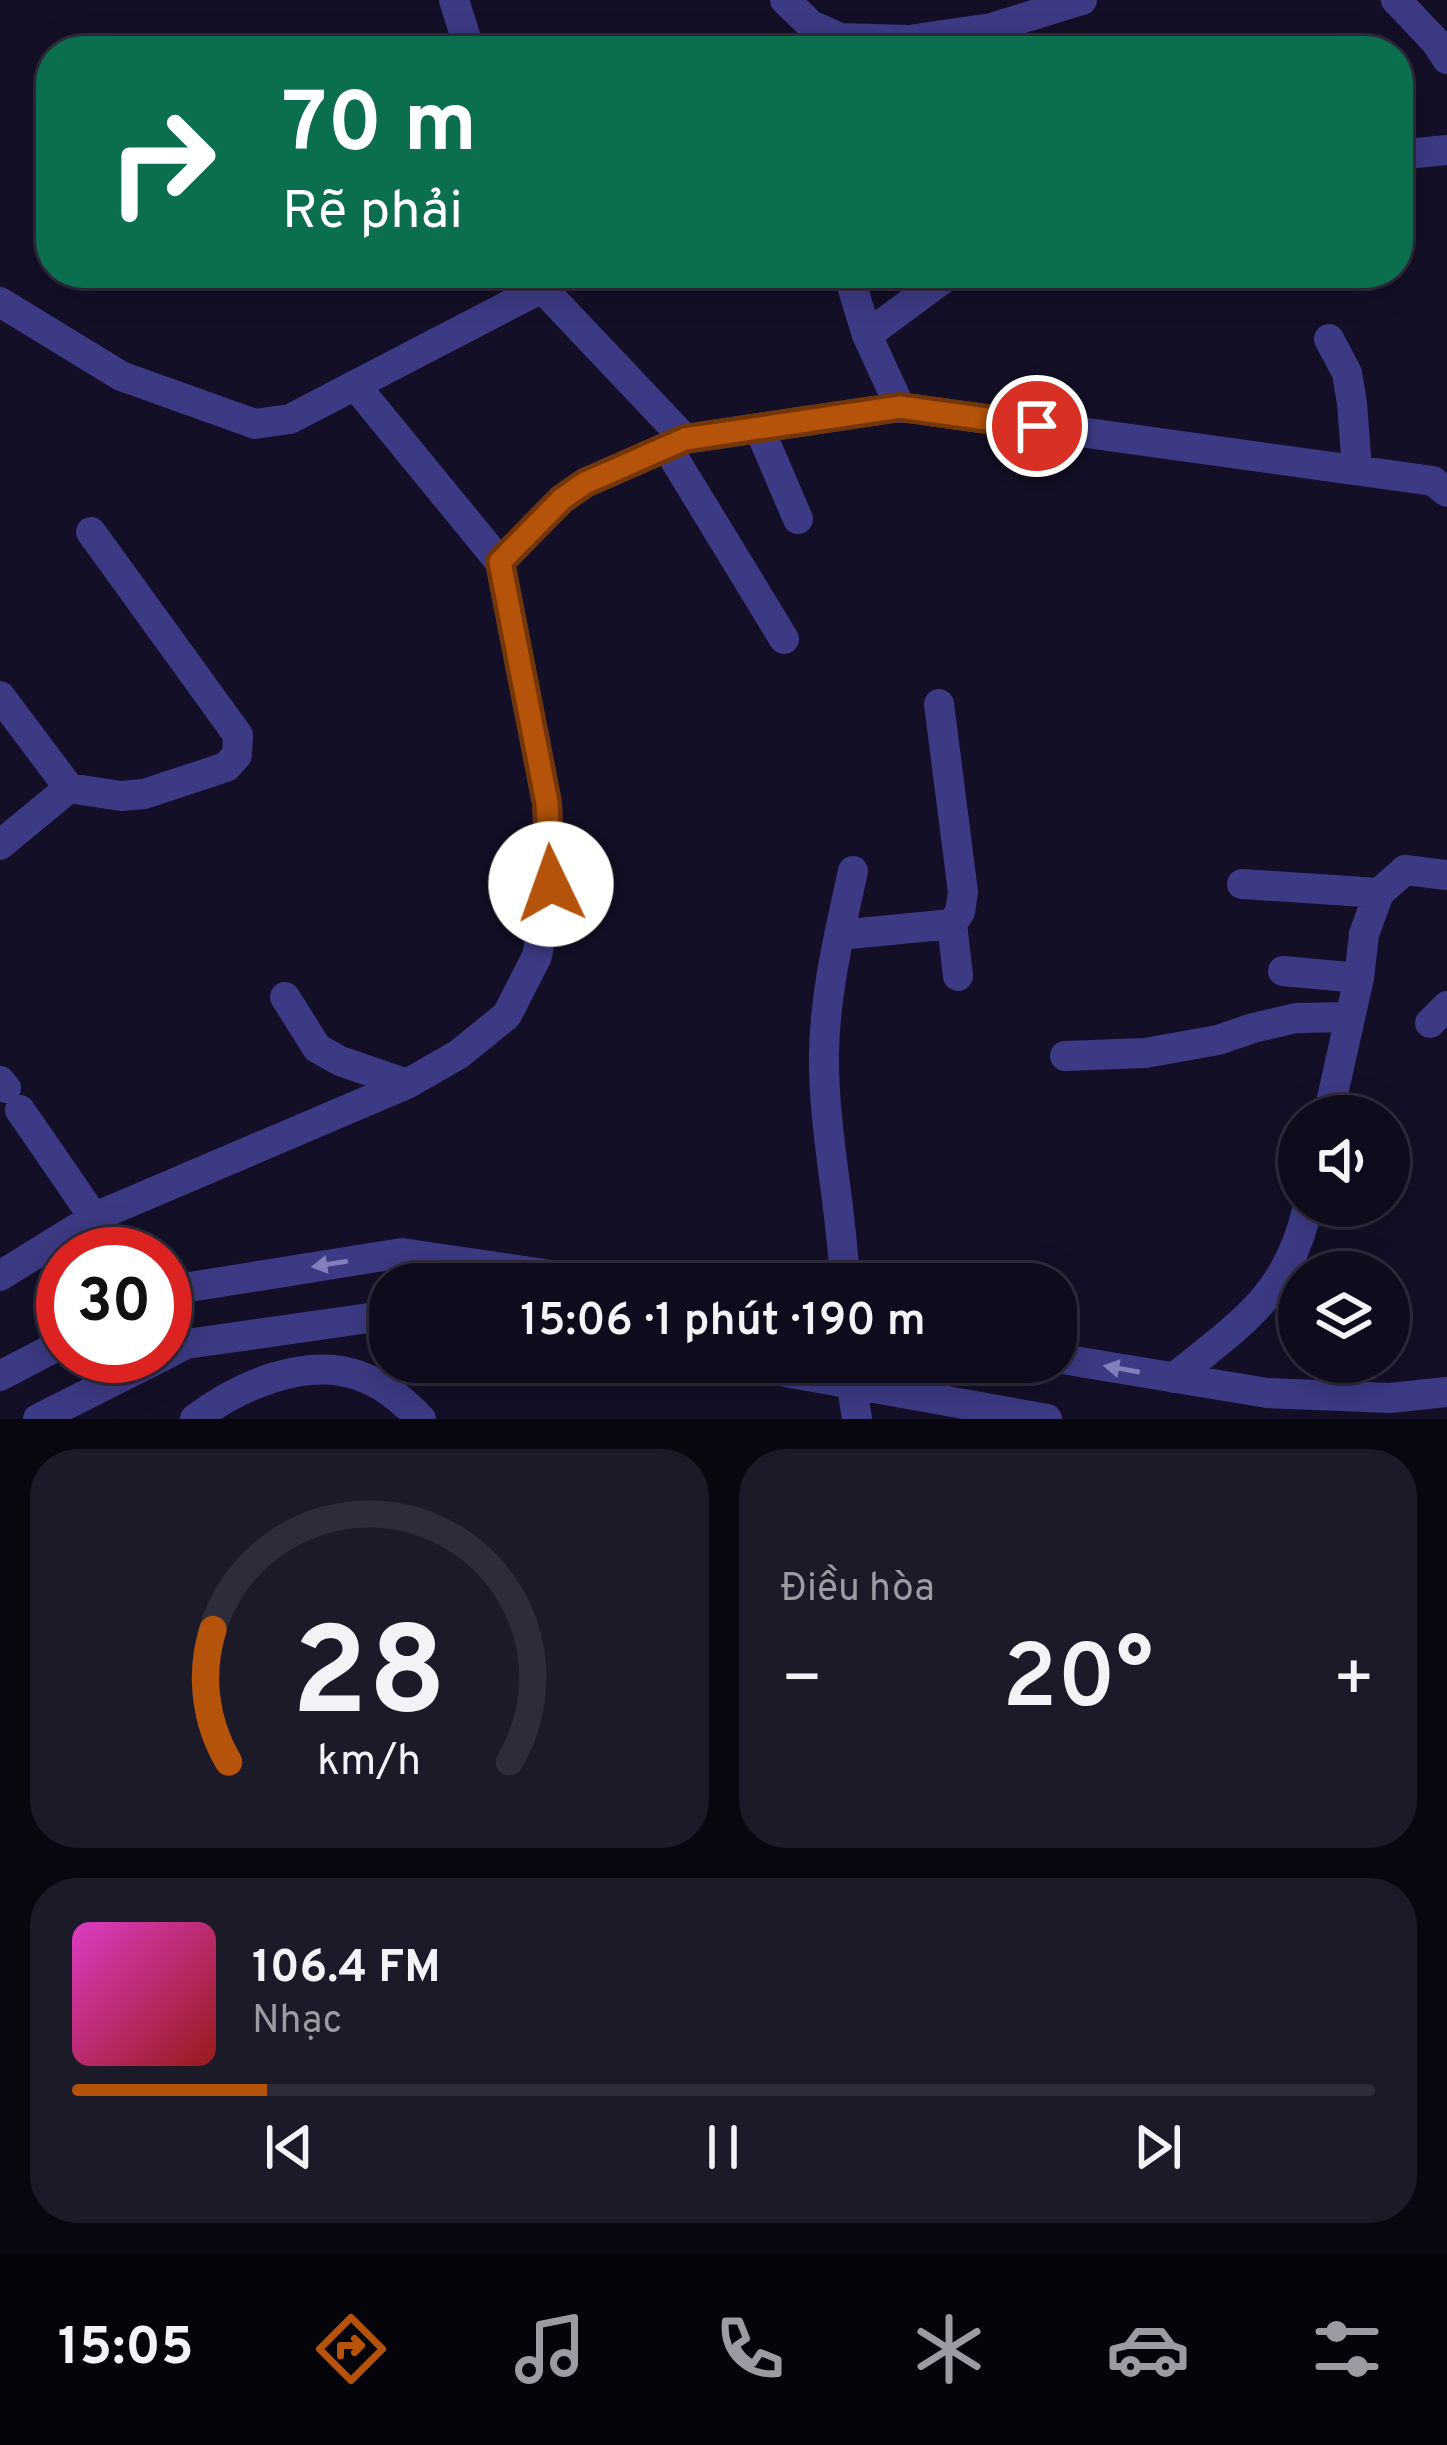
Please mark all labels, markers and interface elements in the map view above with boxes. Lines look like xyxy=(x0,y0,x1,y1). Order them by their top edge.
text: 70 m xyxy=(282,75,477,181)
icon: right xyxy=(84,84,240,240)
text: Rẽ phải xyxy=(282,179,463,248)
pin xyxy=(986,375,1088,477)
icon: arrive xyxy=(1004,393,1070,459)
position arrow xyxy=(488,821,614,947)
map controls xyxy=(1278,1095,1410,1383)
button: sound xyxy=(1278,1095,1410,1227)
speed limit sign: 30 xyxy=(36,1227,192,1383)
button: layers xyxy=(1278,1251,1410,1383)
one-way arrow xyxy=(311,1255,348,1274)
text: 15:06 · 1 phút · 190 m xyxy=(520,1294,926,1351)
one-way arrow xyxy=(1103,1360,1141,1378)
text: Điều hòa xyxy=(781,1566,935,1615)
text: 28 xyxy=(292,1601,447,1759)
text: 20° xyxy=(1002,1626,1153,1739)
text: − xyxy=(781,1641,823,1724)
text: + xyxy=(1332,1641,1375,1724)
text: km/h xyxy=(317,1735,421,1789)
text: 106.4 FM xyxy=(252,1941,441,1998)
text: Nhạc xyxy=(252,1998,342,2047)
icon: previous xyxy=(256,2114,322,2180)
icon: pause xyxy=(690,2114,756,2180)
icon: next xyxy=(1125,2114,1191,2180)
icon: directions xyxy=(309,2307,393,2391)
icon: music xyxy=(508,2307,592,2391)
icon: phone xyxy=(708,2307,792,2391)
icon: climate xyxy=(907,2307,991,2391)
icon: car xyxy=(1106,2307,1190,2391)
icon: filters xyxy=(1305,2307,1389,2391)
text: 15:05 xyxy=(58,2315,194,2384)

